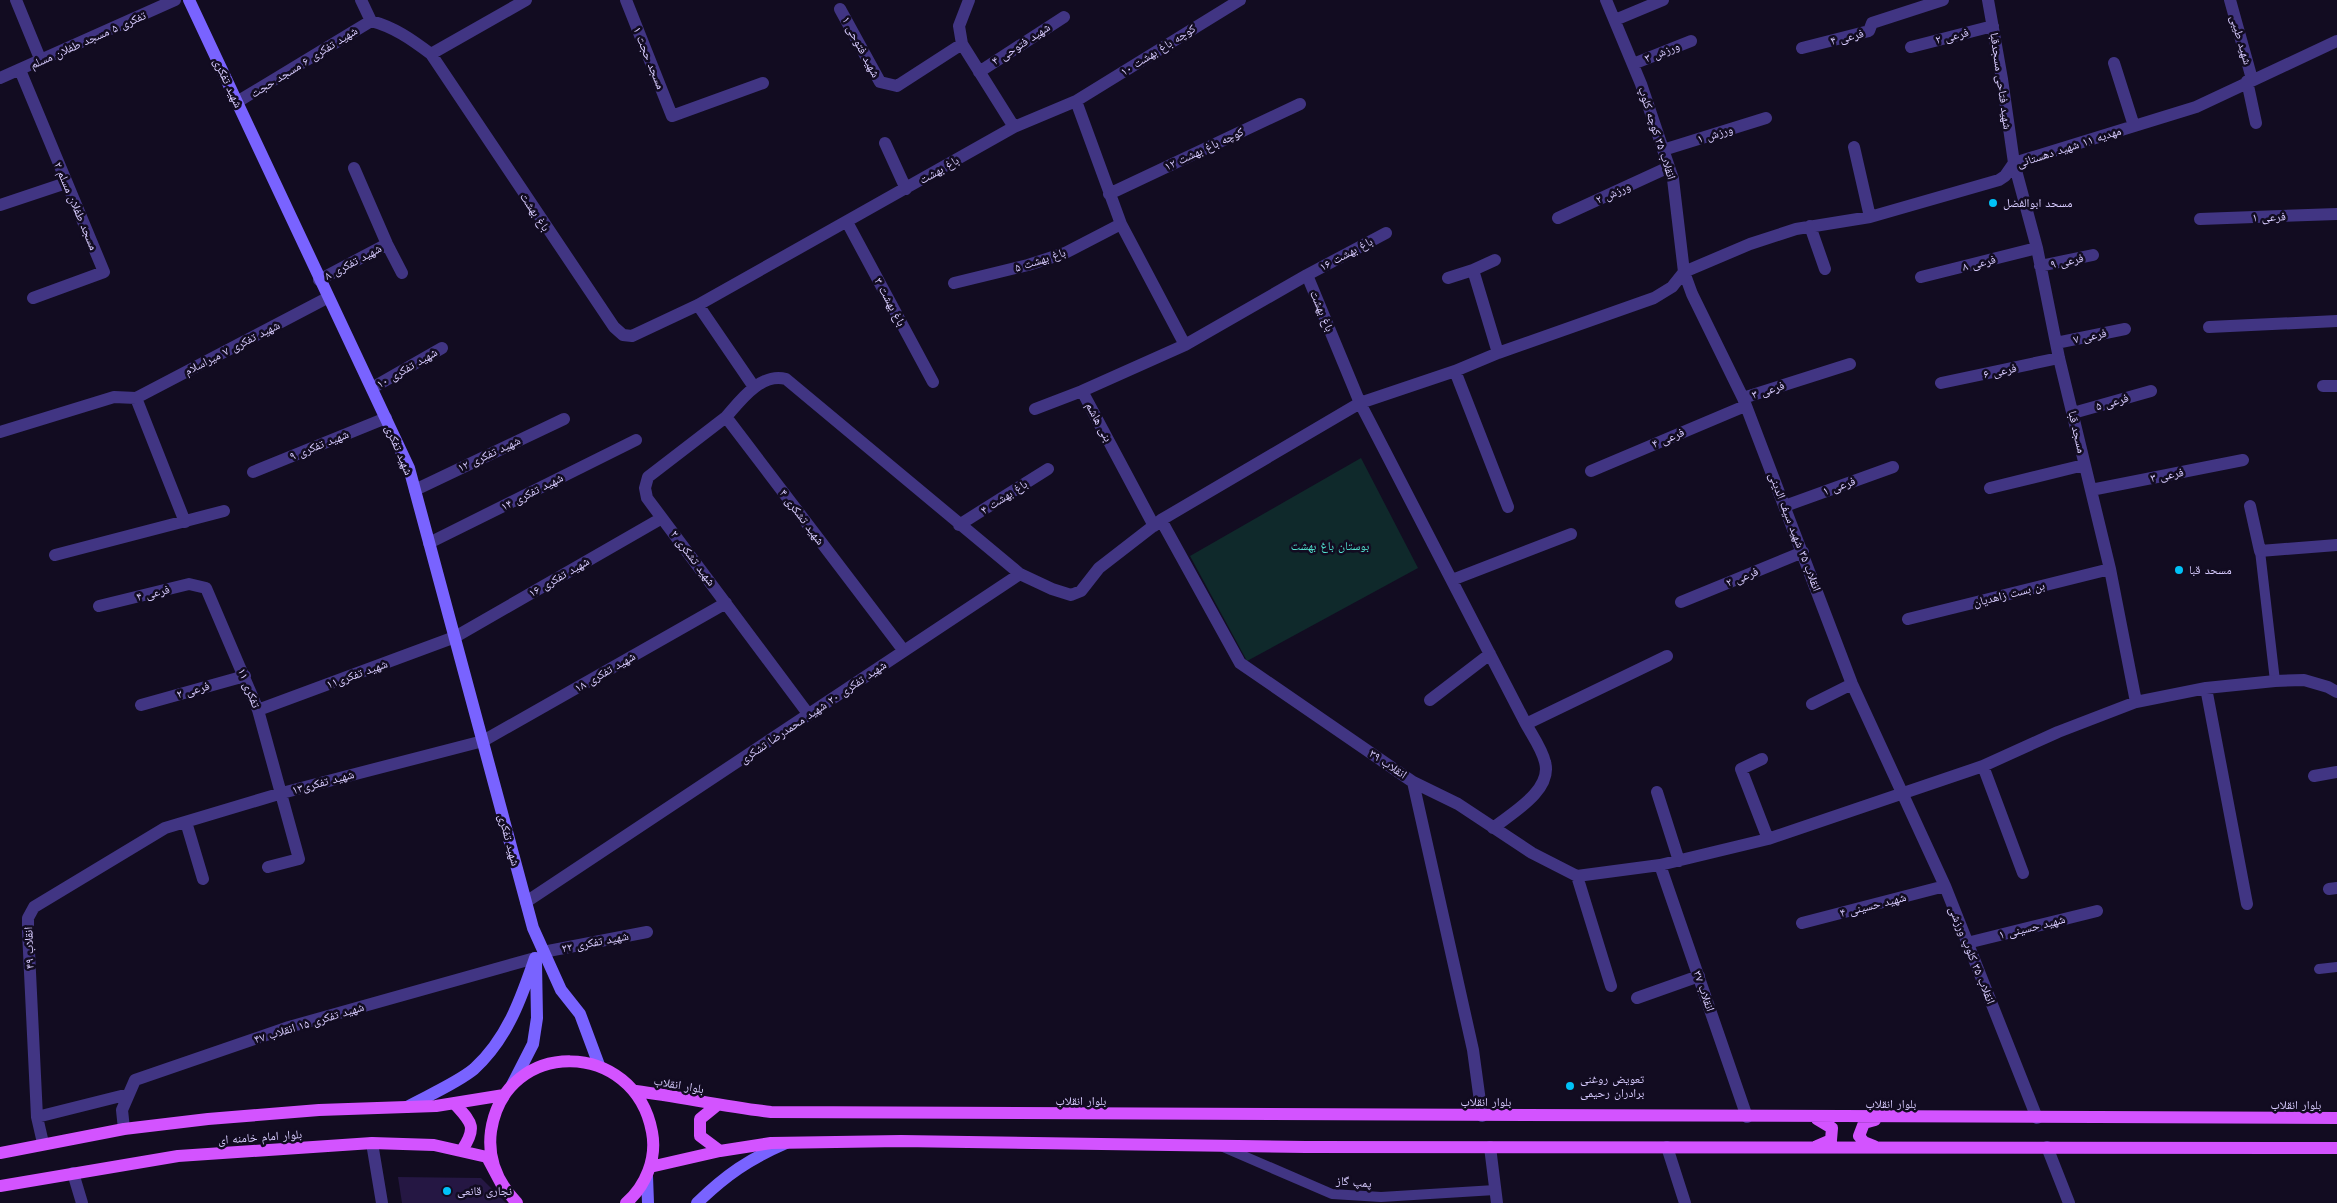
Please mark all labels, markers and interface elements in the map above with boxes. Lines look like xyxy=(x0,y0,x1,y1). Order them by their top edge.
street label: تفکری ۵ مسجد طفلان مسلم xyxy=(28,8,149,73)
street label: شهید فتوحی ۱ xyxy=(839,14,883,80)
street label: شهید طیبی xyxy=(2227,14,2255,66)
street label: شهید فتوحی ۴ xyxy=(989,20,1053,68)
street label: کوچه باغ بهشت ۱۰ xyxy=(1118,21,1199,80)
street label: شهید تفکری ۶ مسجد حجت xyxy=(248,23,360,101)
street label: مسجد حجت ۱ xyxy=(630,25,668,91)
street label: فرعی ۲ xyxy=(1934,25,1970,47)
street label: فرعی ۴ xyxy=(1829,26,1865,48)
street label: شهید فتاحی مسجدقبا xyxy=(1987,32,2015,130)
street label: ورزش ۳ xyxy=(1642,39,1682,65)
street label: شهید تفکری xyxy=(210,56,246,110)
street label: انقلاب ۳۵ کوچه کلوپ xyxy=(1635,85,1679,181)
street label: ورزش ۱ xyxy=(1695,122,1735,146)
street label: کوچه باغ بهشت ۱۲ xyxy=(1162,124,1246,174)
street label: مهدیه ۱۱ شهید دهستانی xyxy=(2015,124,2123,171)
street label: باغ بهشت xyxy=(917,153,962,188)
street label: مسجد طفلان مسلم ۲ xyxy=(50,160,101,253)
street label: ورزش ۲ xyxy=(1593,179,1633,207)
street label: باغ بهشت xyxy=(516,190,553,234)
place label: مسحد ابوالفضل xyxy=(2003,196,2072,210)
marker: مسحد ابوالفضل xyxy=(1987,197,1999,209)
street label: فرعی ۱ xyxy=(2252,209,2286,225)
street label: باغ بهشت ۱۶ xyxy=(1317,234,1375,275)
street label: شهید تفکری ۸ xyxy=(322,241,384,283)
street label: باغ بهشت ۵ xyxy=(1013,245,1068,276)
street label: فرعی ۹ xyxy=(2049,251,2085,271)
street label: فرعی ۸ xyxy=(1961,252,1997,274)
street label: باغ بهشت ۳ xyxy=(871,275,909,329)
street label: باغ بهشت xyxy=(1306,288,1337,334)
street label: شهید تفکری ۷ میراسلام xyxy=(182,318,283,379)
street label: فرعی ۷ xyxy=(2072,326,2108,346)
street label: شهید تفکری ۱۰ xyxy=(374,345,440,391)
street label: فرعی ۶ xyxy=(1982,361,2018,381)
street label: فرعی ۳ xyxy=(1750,378,1786,402)
street label: فرعی ۵ xyxy=(2094,391,2130,413)
street label: بنی هاشم xyxy=(1082,400,1115,445)
street label: مسجد قبا xyxy=(2065,410,2089,455)
street label: شهید تفکری xyxy=(382,423,416,477)
street label: فرعی ۴ xyxy=(1650,425,1686,451)
street label: شهید تفکری ۹ xyxy=(287,427,351,463)
street label: شهید تفکری ۱۲ xyxy=(455,433,523,475)
street label: فرعی ۳ xyxy=(2149,465,2185,485)
street label: شهید تفکری ۱۴ xyxy=(499,470,566,514)
street label: انقلاب ۳۵ شهید سیف الدینی xyxy=(1766,471,1824,594)
street label: فرعی ۱ xyxy=(1821,474,1857,498)
street label: باغ بهشت ۴ xyxy=(978,477,1030,518)
street label: شهید تشکری ۴ xyxy=(776,486,827,548)
street label: شهید تشکری ۲ xyxy=(667,527,718,589)
park label: بوستان باغ بهشت xyxy=(1291,539,1369,554)
street label: شهید تفکری ۱۶ xyxy=(526,554,592,600)
place label: مسحد قبا xyxy=(2189,563,2232,577)
street label: فرعی ۲ xyxy=(1724,564,1760,590)
marker: مسحد قبا xyxy=(2173,564,2185,576)
street label: بن بست زاهدیان xyxy=(1972,578,2046,610)
street label: فرعی ۴ xyxy=(135,582,171,604)
street label: شهید تفکری ۱۸ xyxy=(572,649,638,695)
street label: شهید تفکری۱۱ xyxy=(325,656,390,692)
street label: شهید تفکری ۲۰ شهید محمدرضا تشکری xyxy=(737,658,889,767)
street label: تفکری ۱۱ xyxy=(235,666,263,710)
street label: فرعی ۲ xyxy=(175,679,211,701)
street label: انقلاب ۳۹ xyxy=(1366,746,1410,782)
street label: شهید تفکری۱۳ xyxy=(290,767,356,797)
street label: شهید تفکری xyxy=(495,813,523,868)
street label: شهید حسینی ۴ xyxy=(1838,890,1908,920)
street label: انقلاب ۳۵ کلوپ ورزشی xyxy=(1946,904,1998,1006)
street label: شهید حسینی ۱ xyxy=(1997,912,2067,942)
street label: انقلاب ۴۹ xyxy=(21,926,37,969)
street label: شهید تفکری ۲۲ xyxy=(560,929,630,956)
street label: انقلاب ۳۷ xyxy=(1690,969,1718,1014)
street label: شهید تفکری ۱۵ انقلاب ۴۷ xyxy=(252,1000,366,1047)
place label: تعویض روغنی برادران رحیمی xyxy=(1580,1072,1645,1100)
street label: بلوار انقلاب xyxy=(653,1074,705,1097)
marker: تعویض روغنی برادران رحیمی xyxy=(1564,1080,1576,1092)
street label: بلوار انقلاب xyxy=(1056,1094,1106,1108)
street label: بلوار انقلاب xyxy=(1461,1095,1511,1109)
street label: بلوار انقلاب xyxy=(1866,1097,1916,1111)
street label: بلوار انقلاب xyxy=(2271,1098,2321,1112)
street label: بلوار امام خامنه ای xyxy=(218,1127,303,1148)
street label: پمپ گاز xyxy=(1335,1173,1373,1191)
place label: نجاری قانعی xyxy=(457,1184,512,1198)
marker: نجاری قانعی xyxy=(441,1185,453,1197)

